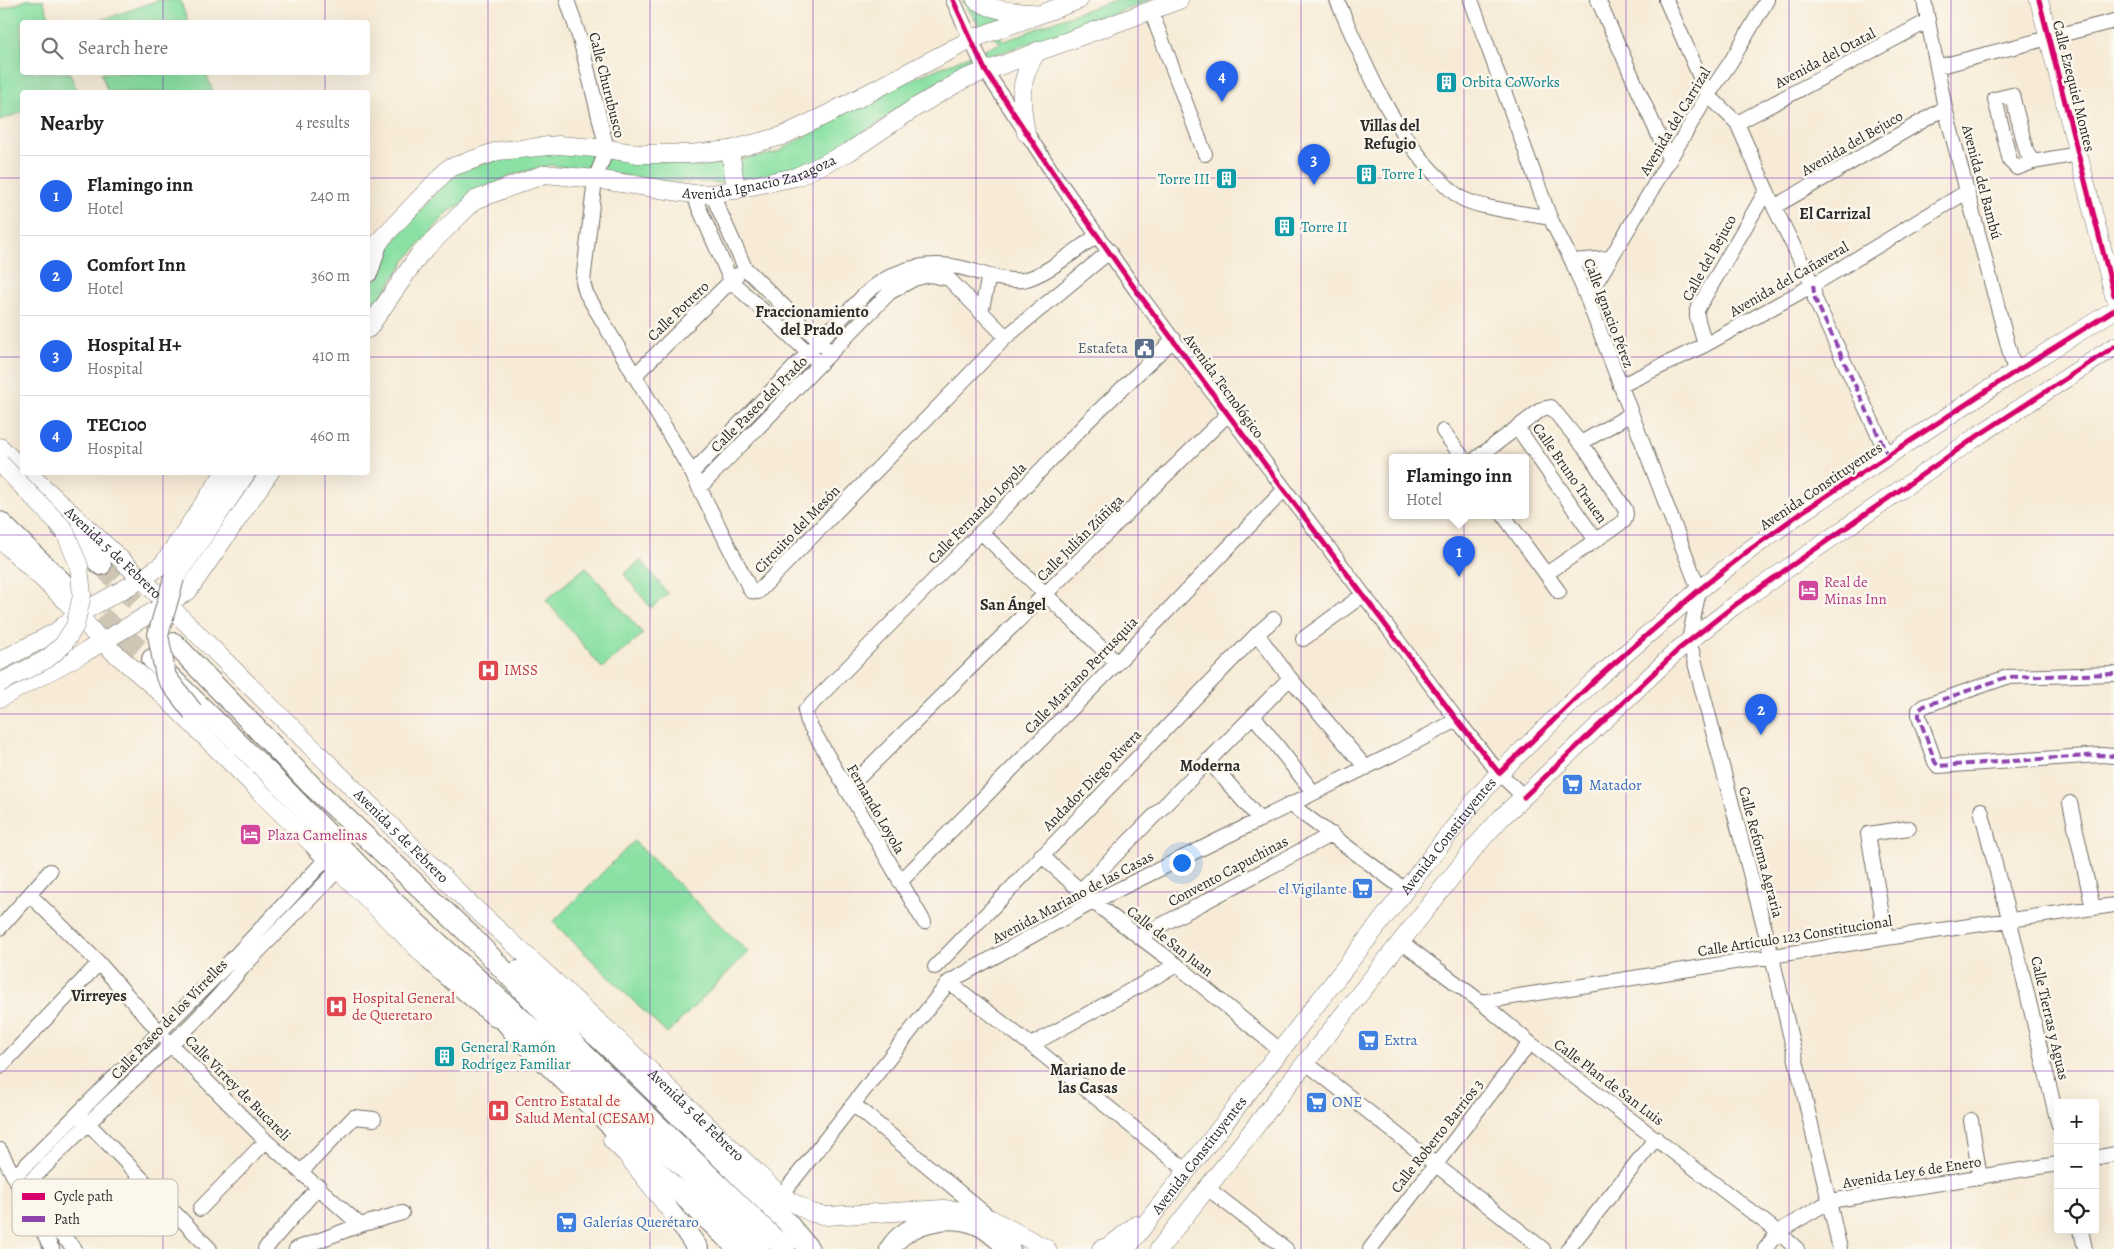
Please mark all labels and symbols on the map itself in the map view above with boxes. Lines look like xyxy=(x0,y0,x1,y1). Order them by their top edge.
street label: Calle Ezequiel Montes xyxy=(2048,18,2100,154)
street label: Avenida del Otatal xyxy=(1770,23,1879,93)
street label: Calle Churubusco xyxy=(584,30,630,140)
pin: 4 xyxy=(1206,61,1238,102)
street label: Avenida del Carrizal xyxy=(1634,63,1715,180)
building icon: Orbita CoWorks xyxy=(1434,70,1458,94)
place label: Orbita CoWorks xyxy=(1462,72,1560,92)
street label: Avenida del Bejuco xyxy=(1797,106,1907,181)
district label: Villas del Refugio xyxy=(1359,115,1421,155)
street label: Avenida del Bambú xyxy=(1957,122,2007,242)
pin: 3 xyxy=(1298,144,1330,185)
street label: Avenida Ignacio Zaragoza xyxy=(680,150,839,204)
building icon: Torre I xyxy=(1354,162,1378,186)
place label: Torre I xyxy=(1382,164,1423,184)
building icon: Torre III xyxy=(1214,167,1238,191)
place label: Torre III xyxy=(1158,169,1210,189)
district label: El Carrizal xyxy=(1799,203,1871,225)
street label: Calle del Bejuco xyxy=(1677,211,1741,305)
building icon: Torre II xyxy=(1273,215,1297,239)
place label: Torre II xyxy=(1301,217,1348,237)
street label: Avenida del Cañaveral xyxy=(1725,237,1852,322)
street label: Calle Ignacio Pérez xyxy=(1579,255,1639,371)
street label: Calle Potrero xyxy=(643,276,713,346)
district label: Fraccionamiento del Prado xyxy=(755,301,869,341)
street label: Avenida Tecnológico xyxy=(1179,329,1269,442)
public building icon: Estafeta xyxy=(1132,336,1156,360)
place label: Estafeta xyxy=(1078,338,1128,358)
street label: Calle Paseo del Prado xyxy=(706,351,812,457)
street label: Calle Bruno Trauen xyxy=(1528,419,1612,527)
street label: Avenida Constituyentes xyxy=(1755,437,1886,535)
street label: Calle Fernando Loyola xyxy=(923,458,1031,568)
street label: Circuito del Mesón xyxy=(750,481,844,577)
street label: Calle Julián Zúñiga xyxy=(1032,490,1128,586)
street label: Avenida 5 de Febrero xyxy=(60,501,166,603)
pin: 1 xyxy=(1443,536,1475,577)
place label: Real de Minas Inn xyxy=(1824,572,1887,609)
hotel icon: Real de Minas Inn xyxy=(1796,579,1820,603)
district label: San Ángel xyxy=(980,594,1047,616)
street label: Calle Mariano Perrusquia xyxy=(1020,612,1142,738)
hospital icon: IMSS xyxy=(476,658,500,682)
place label: IMSS xyxy=(504,660,538,680)
pin: 2 xyxy=(1745,694,1777,735)
street label: Andador Diego Rivera xyxy=(1037,725,1146,836)
district label: Moderna xyxy=(1180,755,1241,777)
street label: Fernando Loyola xyxy=(842,760,910,858)
street label: Avenida Constituyentes xyxy=(1395,773,1501,899)
supermarket icon: Matador xyxy=(1561,773,1585,797)
place label: Matador xyxy=(1589,775,1642,795)
street label: Avenida 5 de Febrero xyxy=(349,784,453,887)
street label: Calle Reforma Agraria xyxy=(1734,784,1788,920)
hotel icon: Plaza Camelinas xyxy=(239,823,263,847)
place label: Plaza Camelinas xyxy=(267,825,368,845)
street label: Convento Capuchinas xyxy=(1164,831,1292,911)
street label: Avenida Mariano de las Casas xyxy=(988,846,1157,949)
your location xyxy=(1169,850,1195,876)
supermarket icon: el Vigilante xyxy=(1351,877,1375,901)
place label: el Vigilante xyxy=(1279,879,1347,899)
street label: Calle de San Juan xyxy=(1123,901,1217,981)
street label: Calle Artículo 123 Constitucional xyxy=(1696,911,1894,961)
street label: Calle Paseo de los Virrelles xyxy=(106,954,232,1084)
street label: Calle Tierras y Aguas xyxy=(2026,954,2074,1082)
district label: Virreyes xyxy=(70,985,127,1007)
place label: Hospital General de Queretaro xyxy=(352,988,455,1025)
hospital icon: Hospital General de Queretaro xyxy=(324,995,348,1019)
supermarket icon: Extra xyxy=(1356,1028,1380,1052)
place label: Extra xyxy=(1384,1030,1418,1050)
street label: Calle Virrey de Bucareli xyxy=(181,1031,295,1145)
street label: Calle Plan de San Luis xyxy=(1550,1034,1668,1130)
place label: General Ramón Rodrígez Familiar xyxy=(461,1037,571,1074)
building icon: General Ramón Rodrígez Familiar xyxy=(433,1044,457,1068)
district label: Mariano de las Casas xyxy=(1050,1059,1126,1099)
street label: Avenida 5 de Febrero xyxy=(643,1063,749,1166)
street label: Calle Roberto Barrios 3 xyxy=(1386,1075,1488,1197)
supermarket icon: ONE xyxy=(1304,1090,1328,1114)
place label: Centro Estatal de Salud Mental (CESAM) xyxy=(515,1091,654,1128)
street label: Avenida Constituyentes xyxy=(1146,1092,1251,1219)
place label: ONE xyxy=(1332,1092,1362,1112)
hospital icon: Centro Estatal de Salud Mental (CESAM) xyxy=(487,1098,511,1122)
street label: Avenida Ley 6 de Enero xyxy=(1840,1151,1983,1193)
legend xyxy=(12,1179,178,1236)
text: Cycle path xyxy=(54,1187,114,1206)
text: Path xyxy=(54,1210,81,1229)
supermarket icon: Galerías Querétaro xyxy=(555,1210,579,1234)
place label: Galerías Querétaro xyxy=(583,1212,699,1232)

